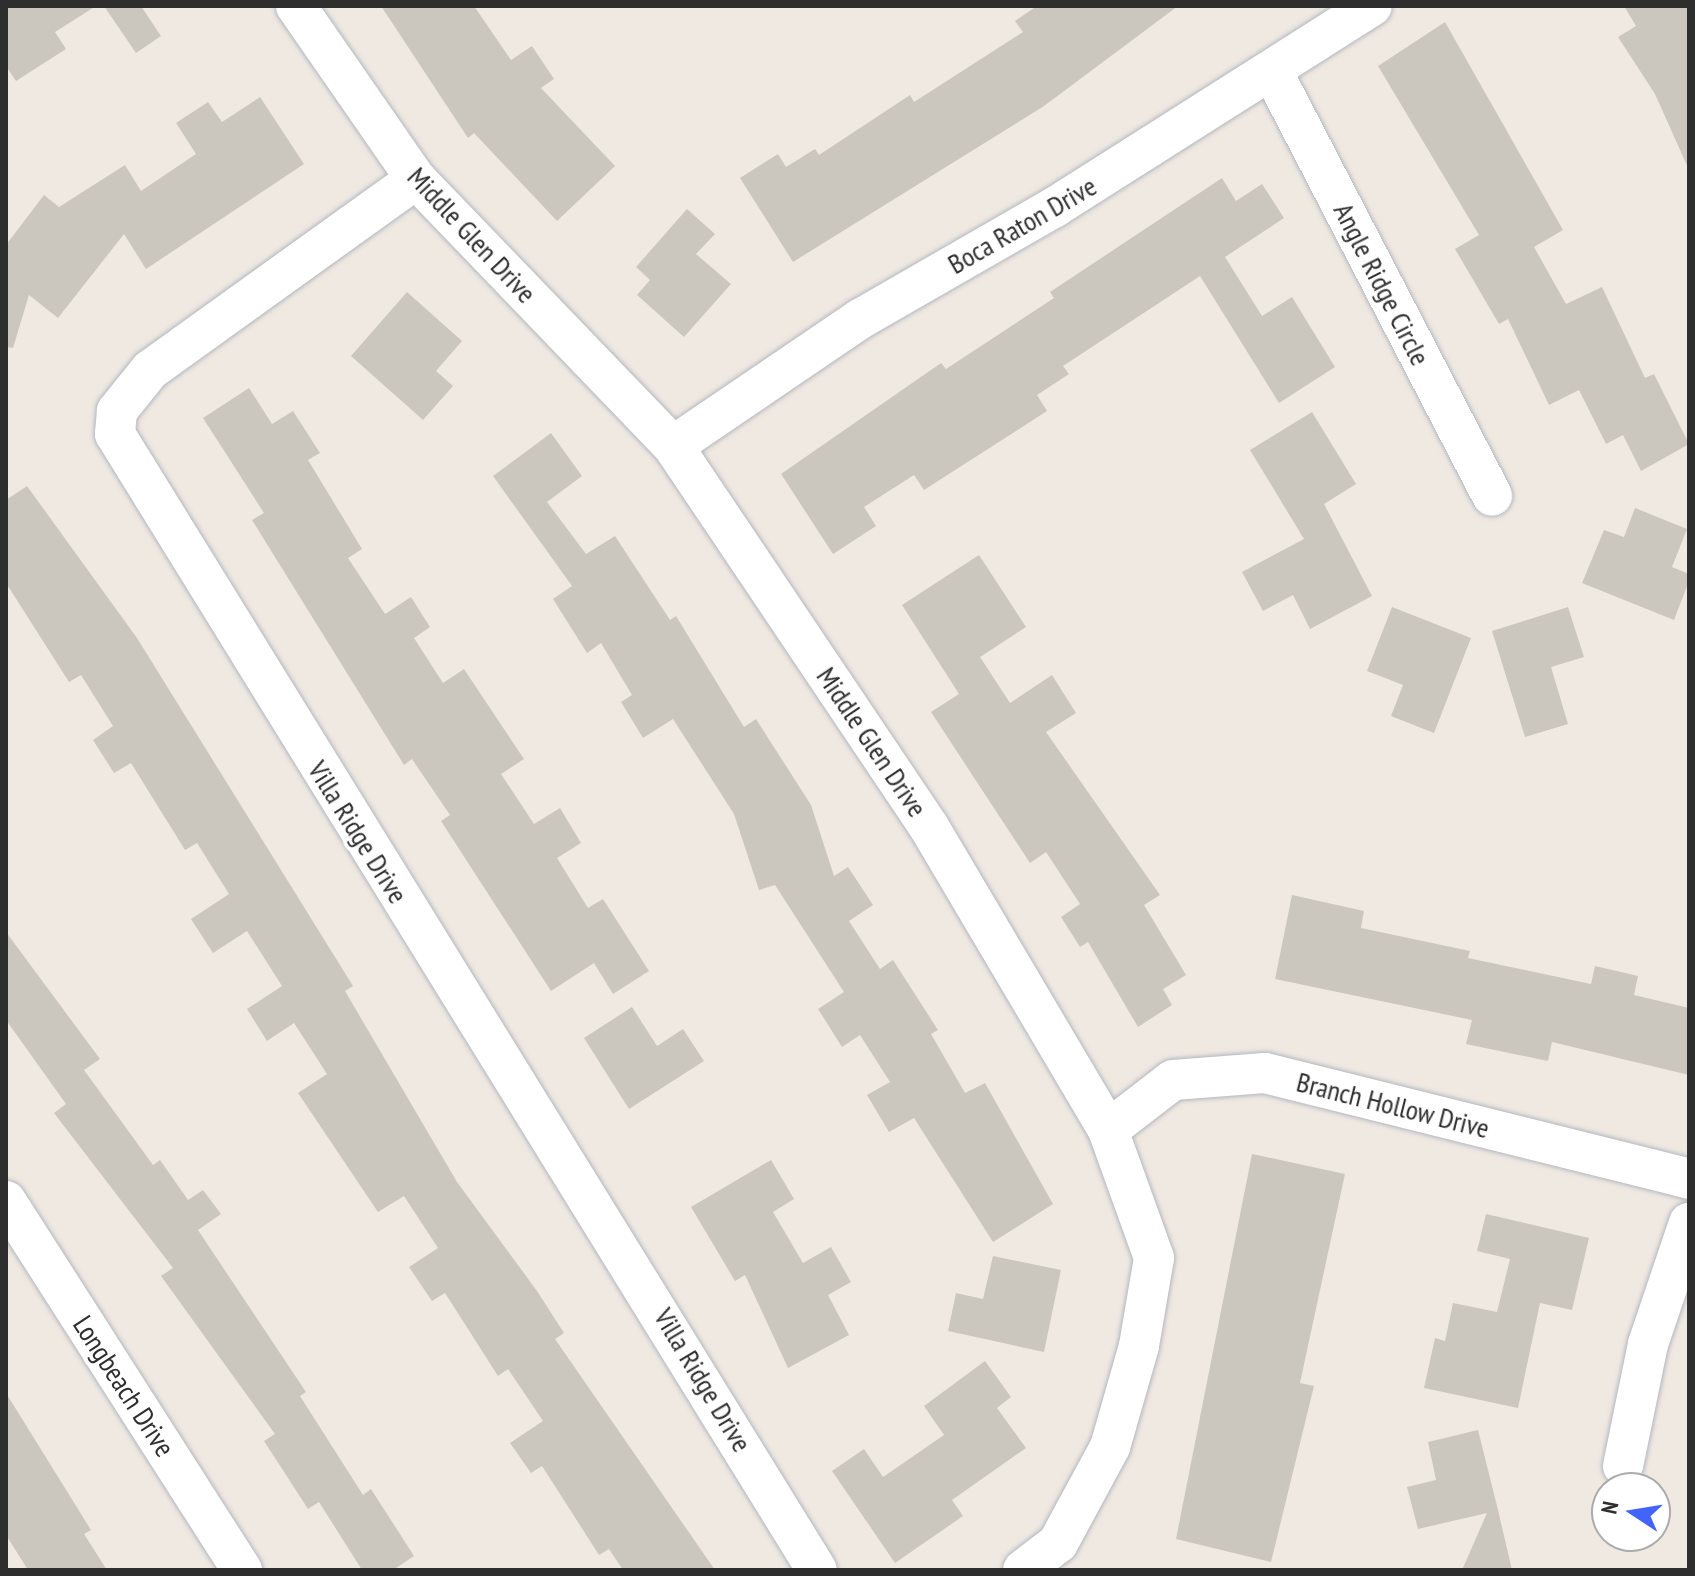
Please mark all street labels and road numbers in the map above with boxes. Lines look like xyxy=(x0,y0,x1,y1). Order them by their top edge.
street label: Middle Glen Drive xyxy=(401,160,543,310)
street label: Boca Raton Drive xyxy=(942,169,1102,281)
street label: Angle Ridge Circle xyxy=(1327,197,1437,371)
street label: Middle Glen Drive xyxy=(810,661,934,823)
street label: Villa Ridge Drive xyxy=(301,755,415,909)
street label: Branch Hollow Drive xyxy=(1293,1065,1493,1145)
street label: Villa Ridge Drive xyxy=(647,1302,759,1458)
street label: Longbeach Drive xyxy=(66,1309,182,1463)

